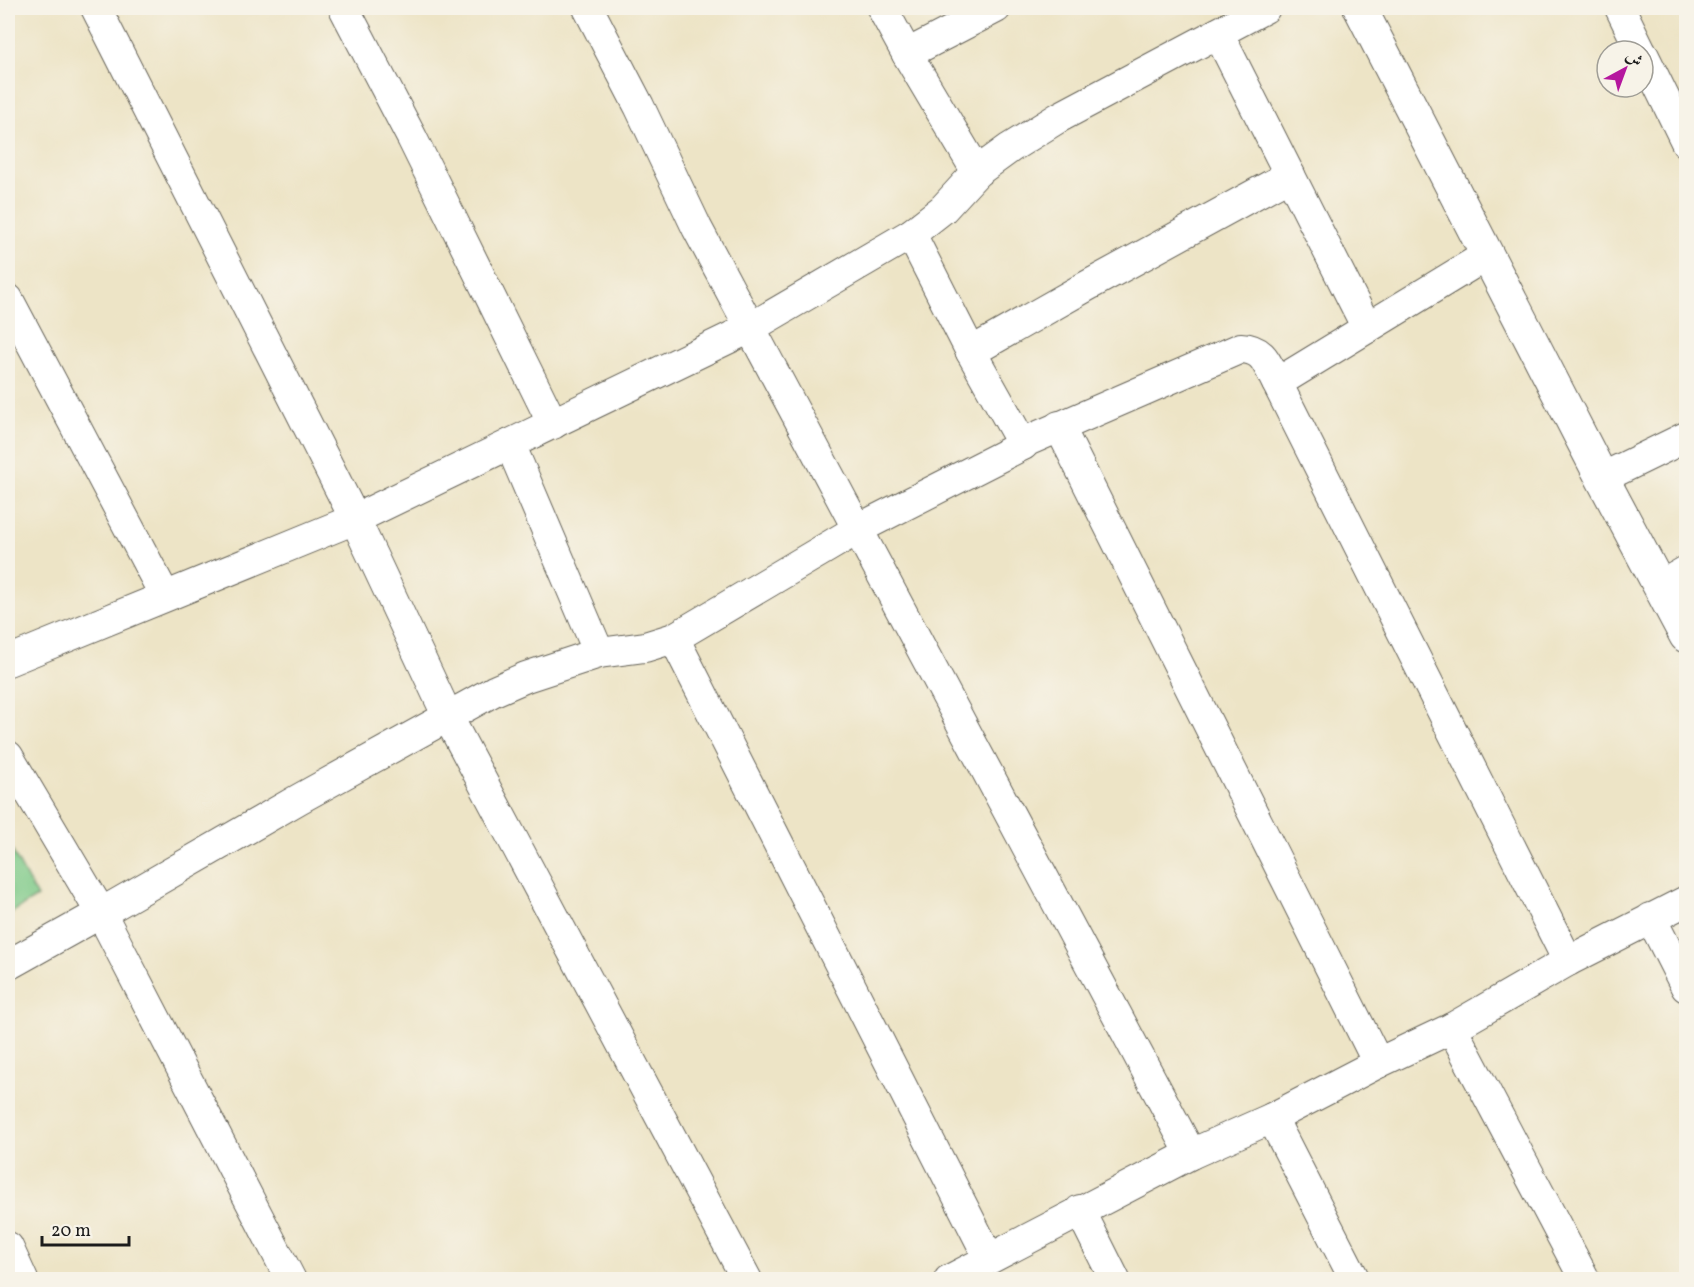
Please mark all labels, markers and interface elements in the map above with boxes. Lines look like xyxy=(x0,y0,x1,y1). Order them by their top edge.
north arrow xyxy=(1595,39,1655,99)
text: ش xyxy=(1620,46,1647,73)
scale bar xyxy=(42,1209,129,1247)
text: 20 m xyxy=(51,1219,91,1244)

